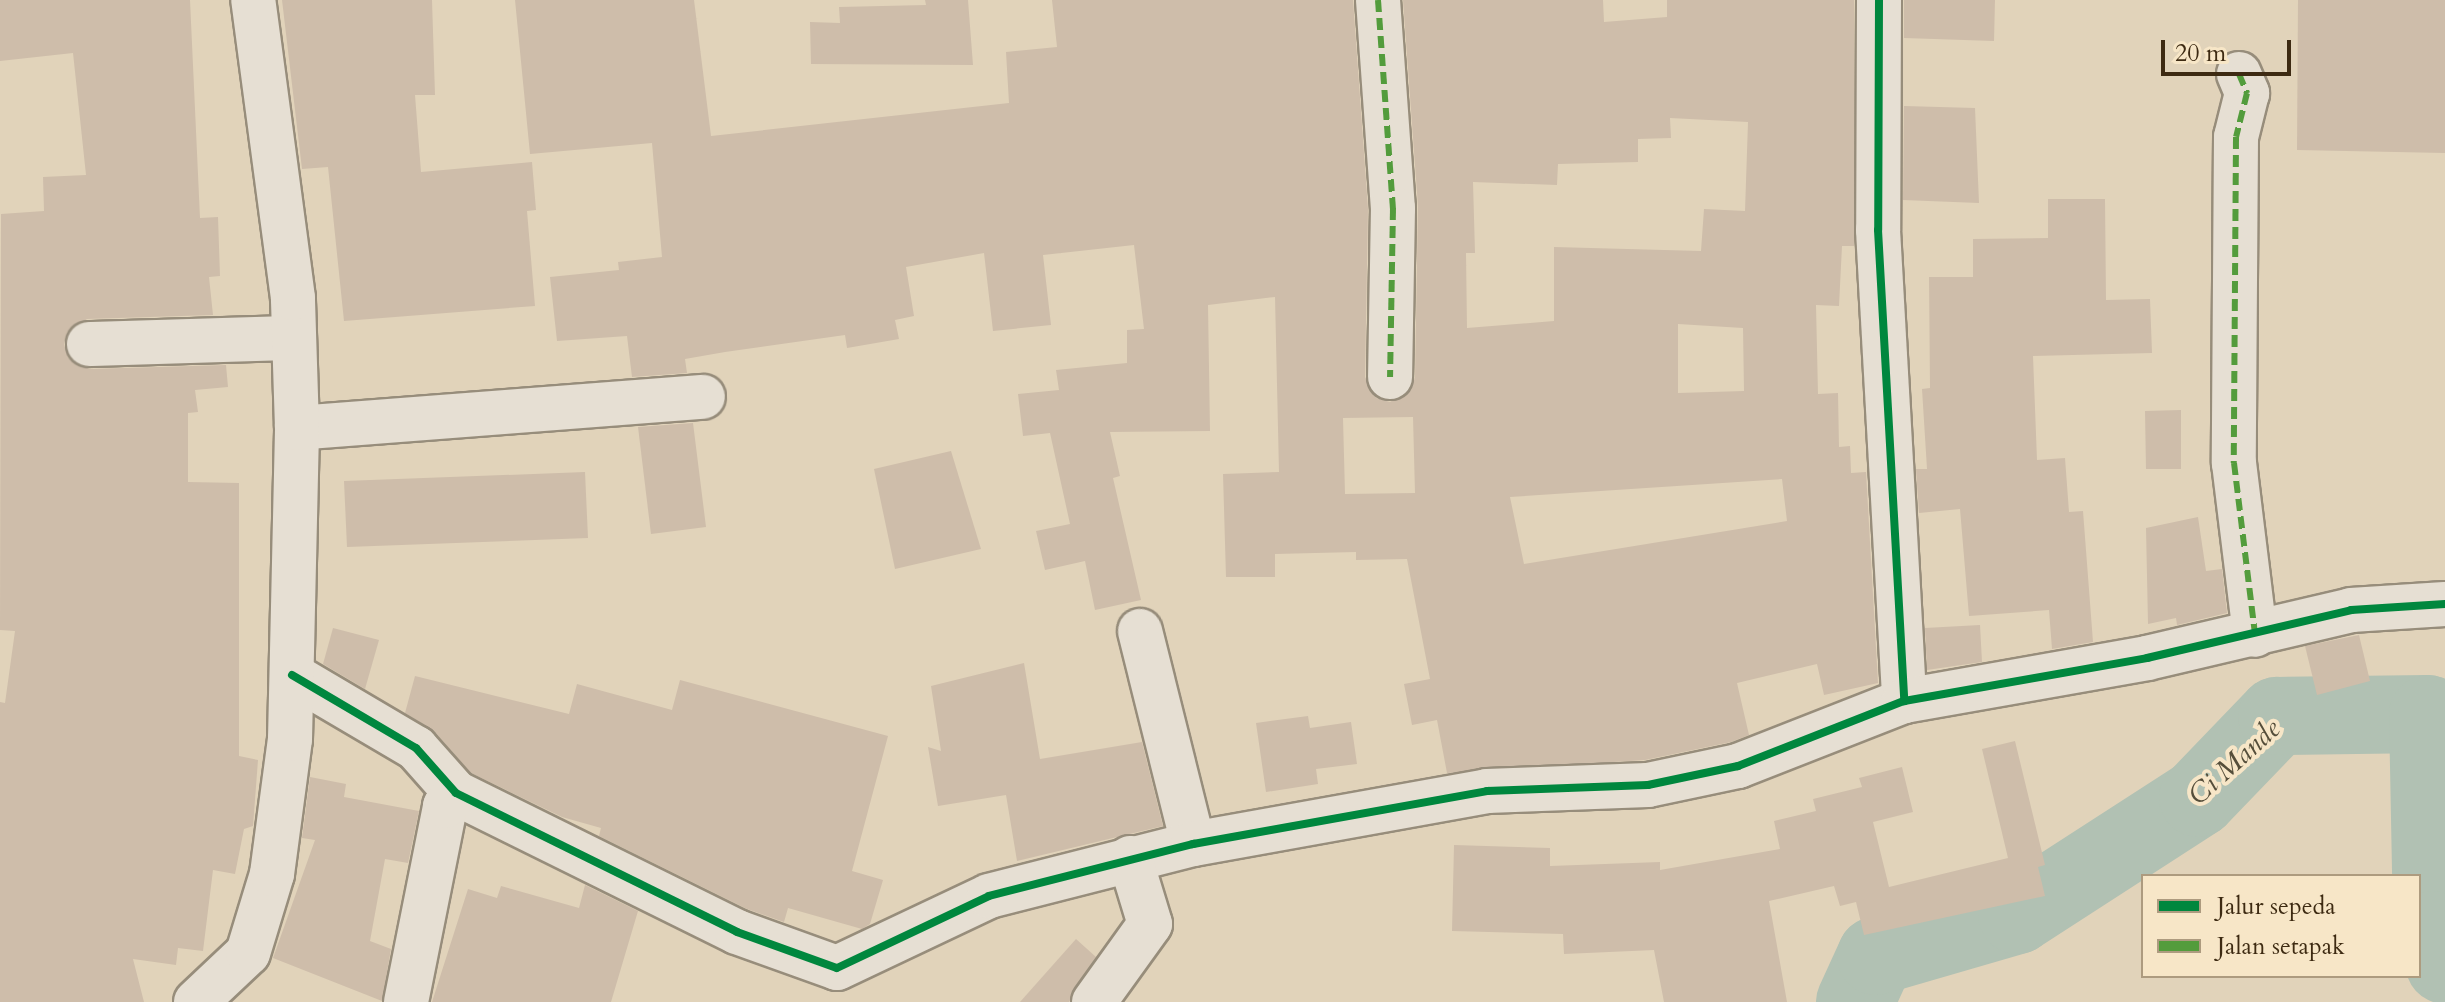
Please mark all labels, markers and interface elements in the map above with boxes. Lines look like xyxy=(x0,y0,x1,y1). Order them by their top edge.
scale bar xyxy=(2165,24,2295,74)
text: 20 m xyxy=(2175,37,2226,70)
water label: Ci Mande xyxy=(2181,712,2287,812)
legend xyxy=(2141,874,2421,978)
text: Jalur sepeda xyxy=(2217,890,2336,923)
text: Jalan setapak xyxy=(2217,930,2345,963)

